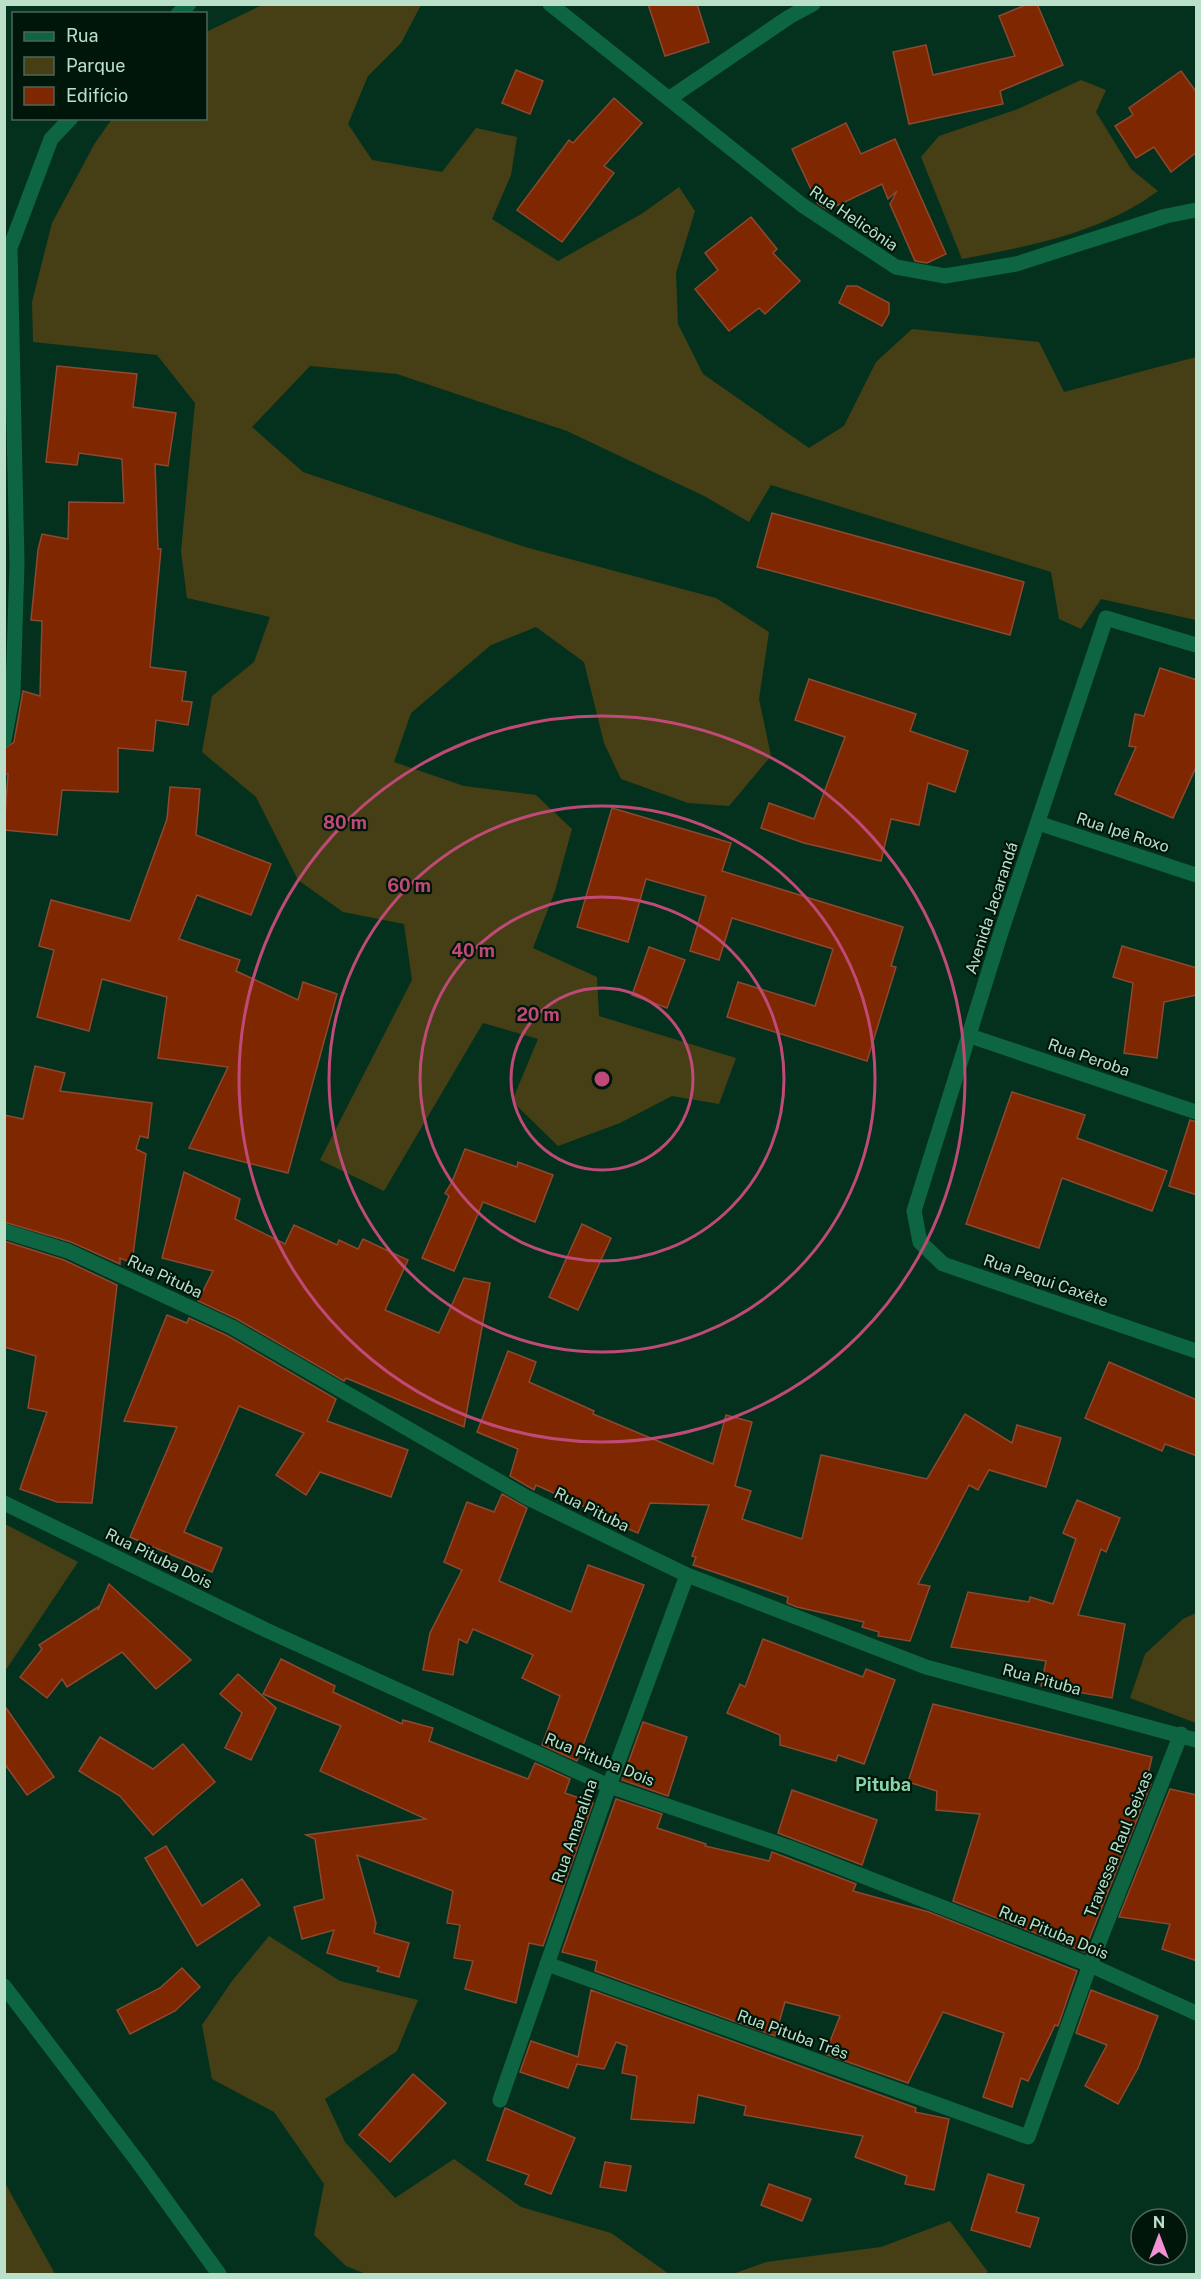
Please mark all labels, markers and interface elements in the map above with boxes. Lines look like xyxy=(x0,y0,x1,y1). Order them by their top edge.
legend xyxy=(12,12,207,120)
text: Rua xyxy=(66,25,98,46)
text: Parque xyxy=(66,55,126,76)
text: Edifício xyxy=(66,85,128,106)
street label: Rua Helicônia xyxy=(806,182,901,255)
street label: Rua Ipê Roxo xyxy=(1074,809,1172,856)
text: 80 m xyxy=(323,812,367,833)
street label: Avenida Jacarandá xyxy=(961,840,1022,977)
text: 60 m xyxy=(387,875,431,896)
text: 40 m xyxy=(451,940,495,961)
text: 20 m xyxy=(516,1004,560,1025)
street label: Rua Peroba xyxy=(1045,1035,1132,1080)
centre of rings xyxy=(592,1069,612,1089)
street label: Rua Pequi Caxête xyxy=(981,1250,1111,1311)
street label: Rua Pituba xyxy=(124,1251,205,1302)
street label: Rua Pituba xyxy=(551,1483,632,1536)
street label: Rua Pituba Dois xyxy=(102,1524,215,1593)
street label: Rua Pituba xyxy=(1000,1660,1083,1699)
street label: Rua Pituba Dois xyxy=(542,1729,658,1790)
street label: Travessa Raul Seixas xyxy=(1080,1768,1157,1920)
district label: Pituba xyxy=(855,1774,911,1795)
street label: Rua Amaralina xyxy=(548,1777,601,1886)
street label: Rua Pituba Dois xyxy=(996,1902,1112,1963)
street label: Rua Pituba Três xyxy=(735,2006,851,2063)
north arrow xyxy=(1129,2207,1189,2267)
text: N xyxy=(1153,2213,1165,2232)

